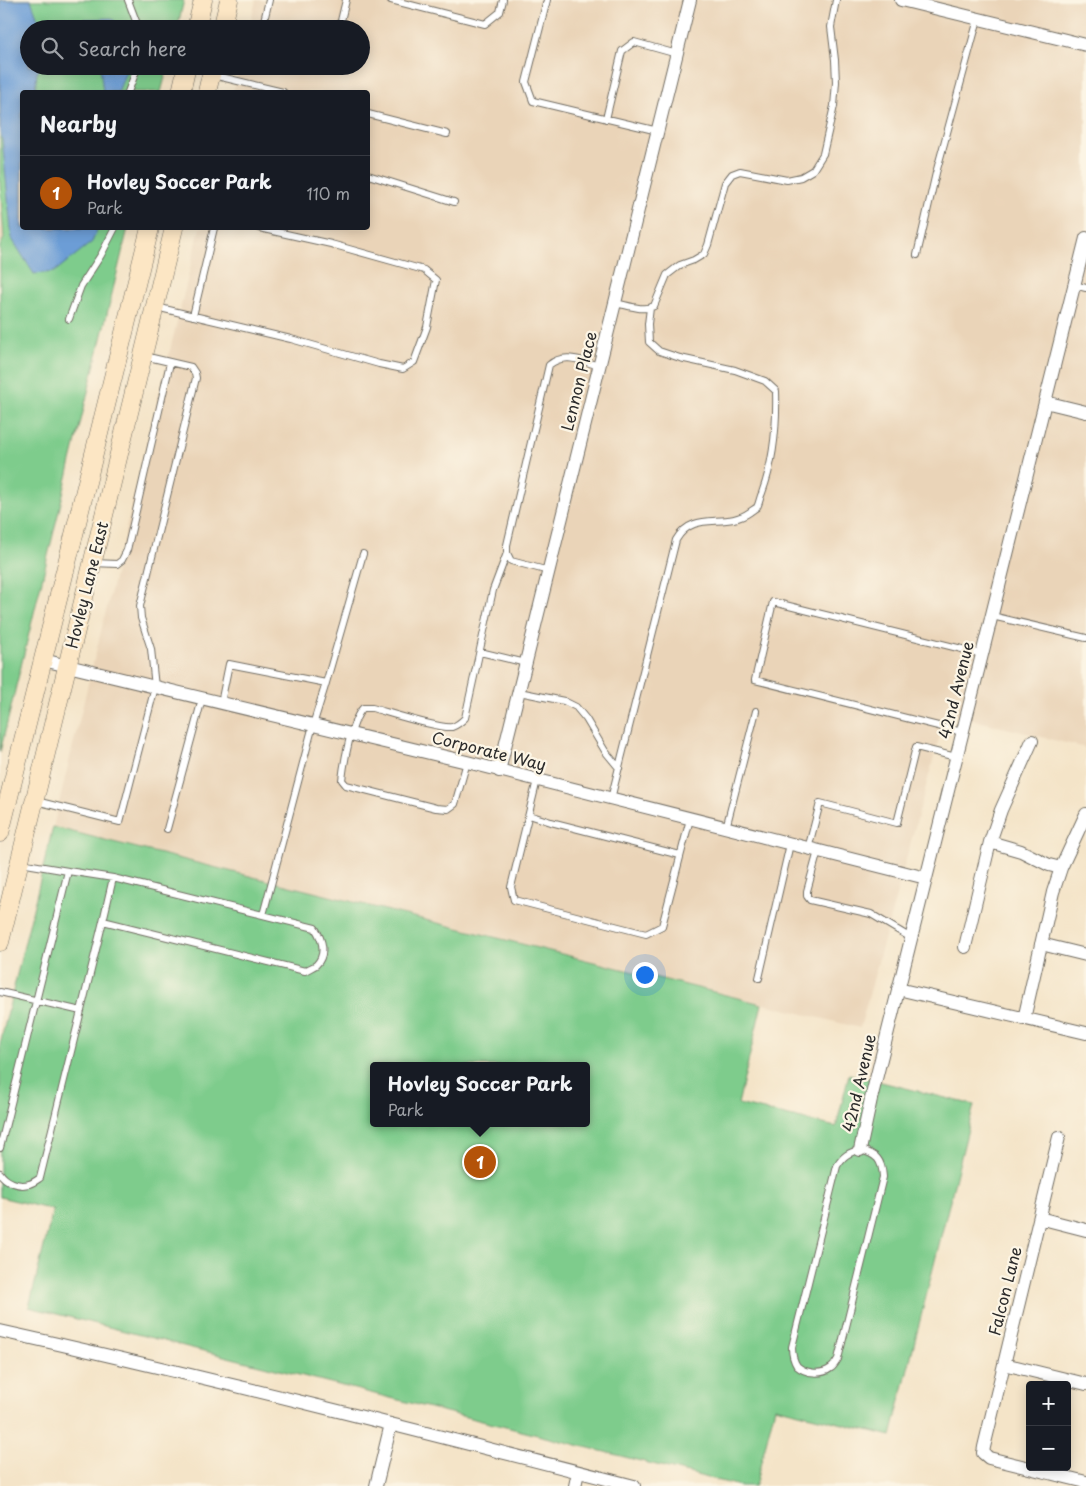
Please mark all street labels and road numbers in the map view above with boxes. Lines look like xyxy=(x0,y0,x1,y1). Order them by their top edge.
street label: Lennon Place xyxy=(554,328,602,433)
street label: Hovley Lane East xyxy=(59,519,113,651)
street label: 42nd Avenue xyxy=(931,638,979,741)
street label: Corporate Way xyxy=(429,724,549,776)
street label: 42nd Avenue xyxy=(835,1031,881,1134)
street label: Falcon Lane xyxy=(981,1244,1027,1338)

